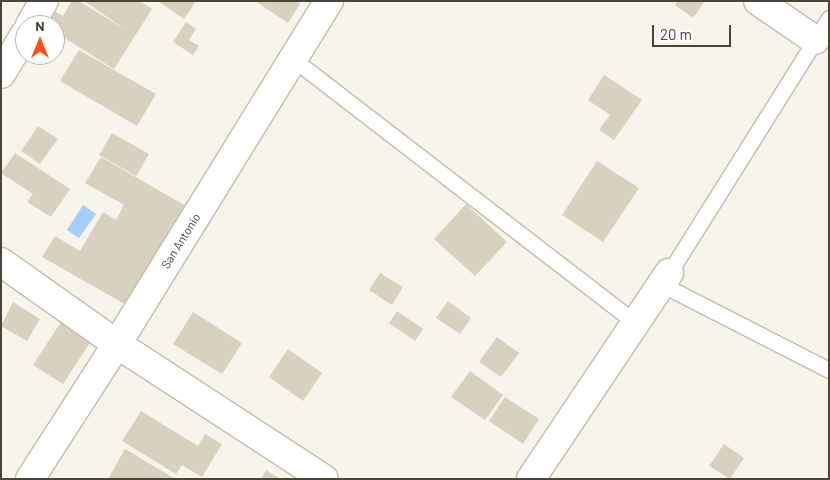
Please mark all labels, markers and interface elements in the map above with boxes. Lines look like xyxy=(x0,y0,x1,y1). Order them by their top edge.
north arrow xyxy=(15,15,65,65)
scale bar xyxy=(655,15,734,47)
text: N xyxy=(35,17,45,34)
text: 20 m xyxy=(660,25,692,43)
street label: San Antonio xyxy=(158,211,204,271)

